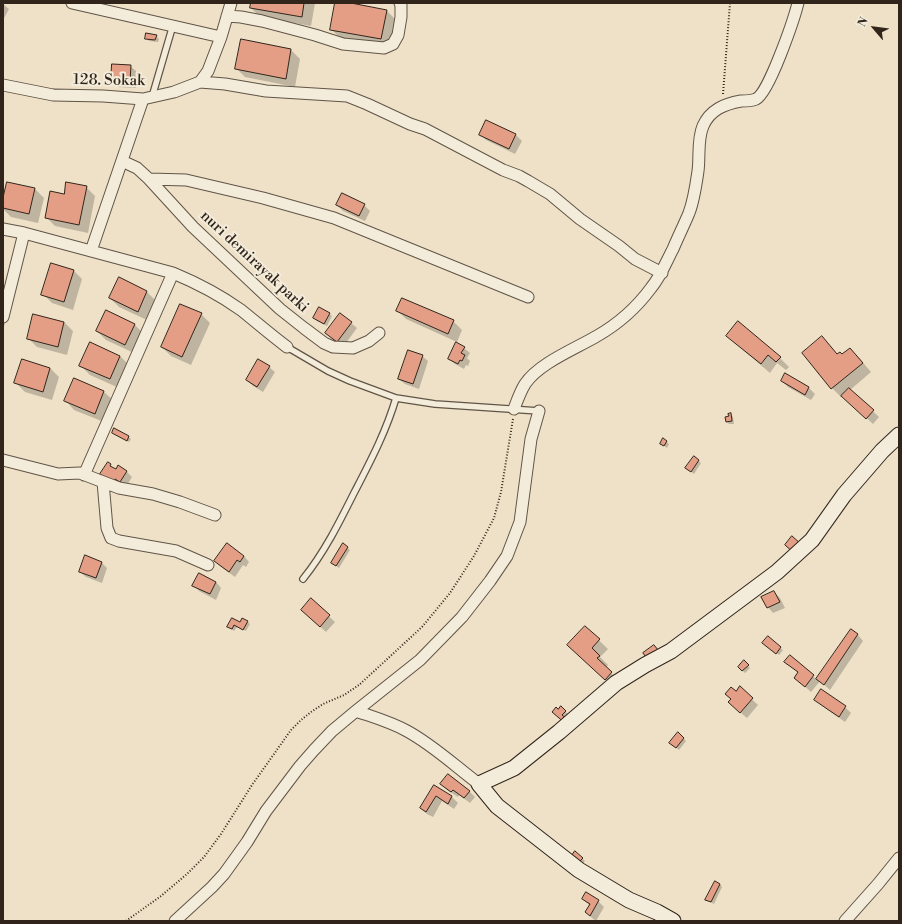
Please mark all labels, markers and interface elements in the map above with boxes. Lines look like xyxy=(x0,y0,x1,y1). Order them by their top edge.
north arrow xyxy=(854,8,894,48)
text: N xyxy=(855,15,872,30)
street label: 128. Sokak xyxy=(73,71,145,91)
street label: nuri demirayak parki xyxy=(196,207,312,317)

